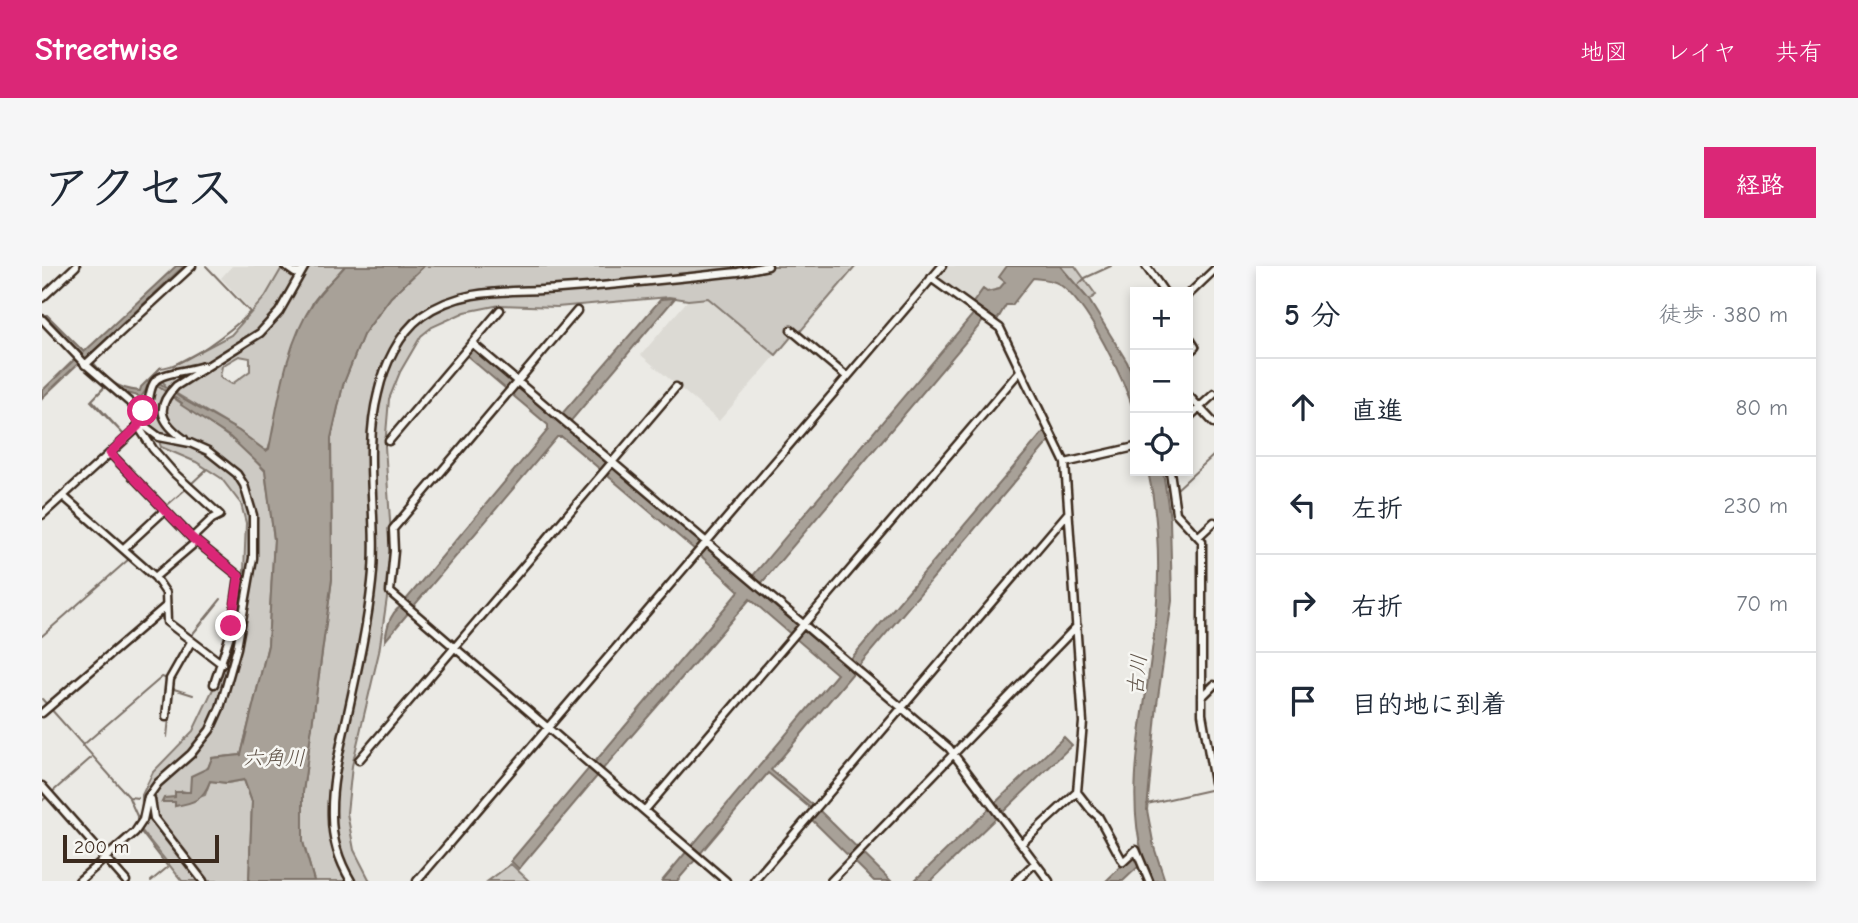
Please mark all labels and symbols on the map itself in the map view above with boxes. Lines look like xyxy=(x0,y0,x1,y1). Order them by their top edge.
route start xyxy=(127,395,158,426)
route end xyxy=(215,610,246,641)
water label: 古川 xyxy=(1123,653,1151,697)
water label: 六角川 xyxy=(243,746,306,770)
scale bar xyxy=(63,832,219,864)

